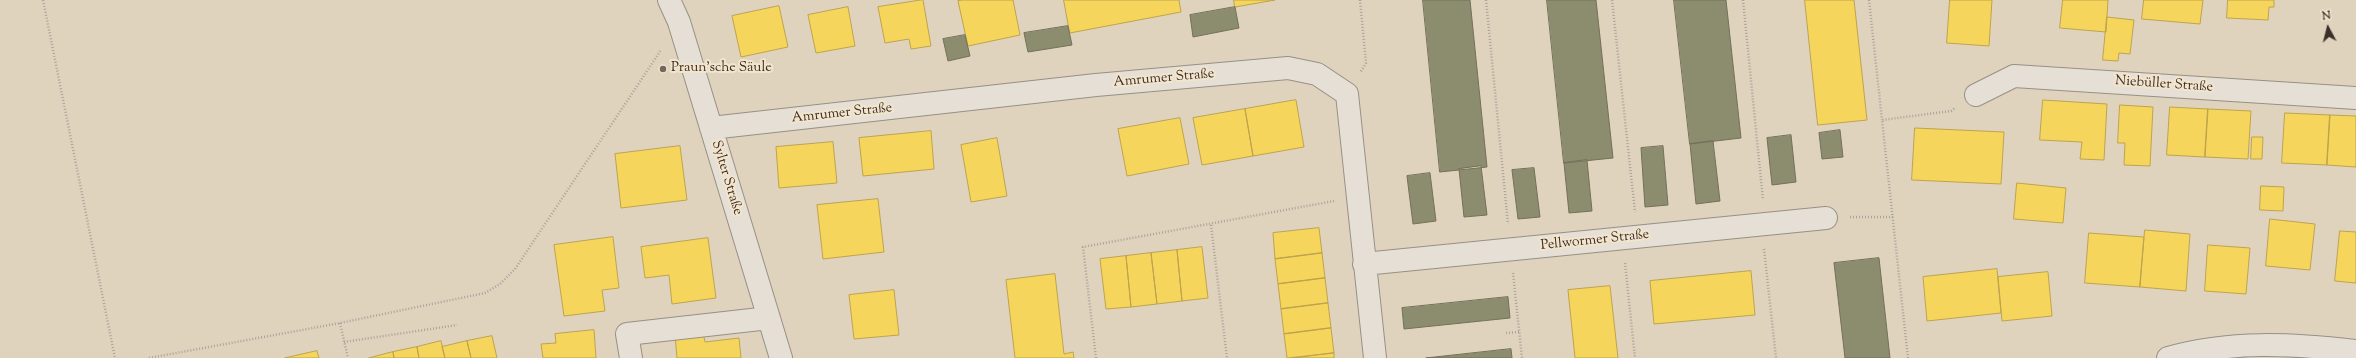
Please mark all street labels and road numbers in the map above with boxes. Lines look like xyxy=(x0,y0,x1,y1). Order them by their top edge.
street label: Amrumer Straße xyxy=(1113,66,1215,92)
street label: Niebüller Straße xyxy=(2114,73,2214,97)
street label: Amrumer Straße xyxy=(791,100,893,128)
street label: Sylter Straße xyxy=(707,139,745,217)
street label: Pellwormer Straße xyxy=(1540,227,1650,255)

